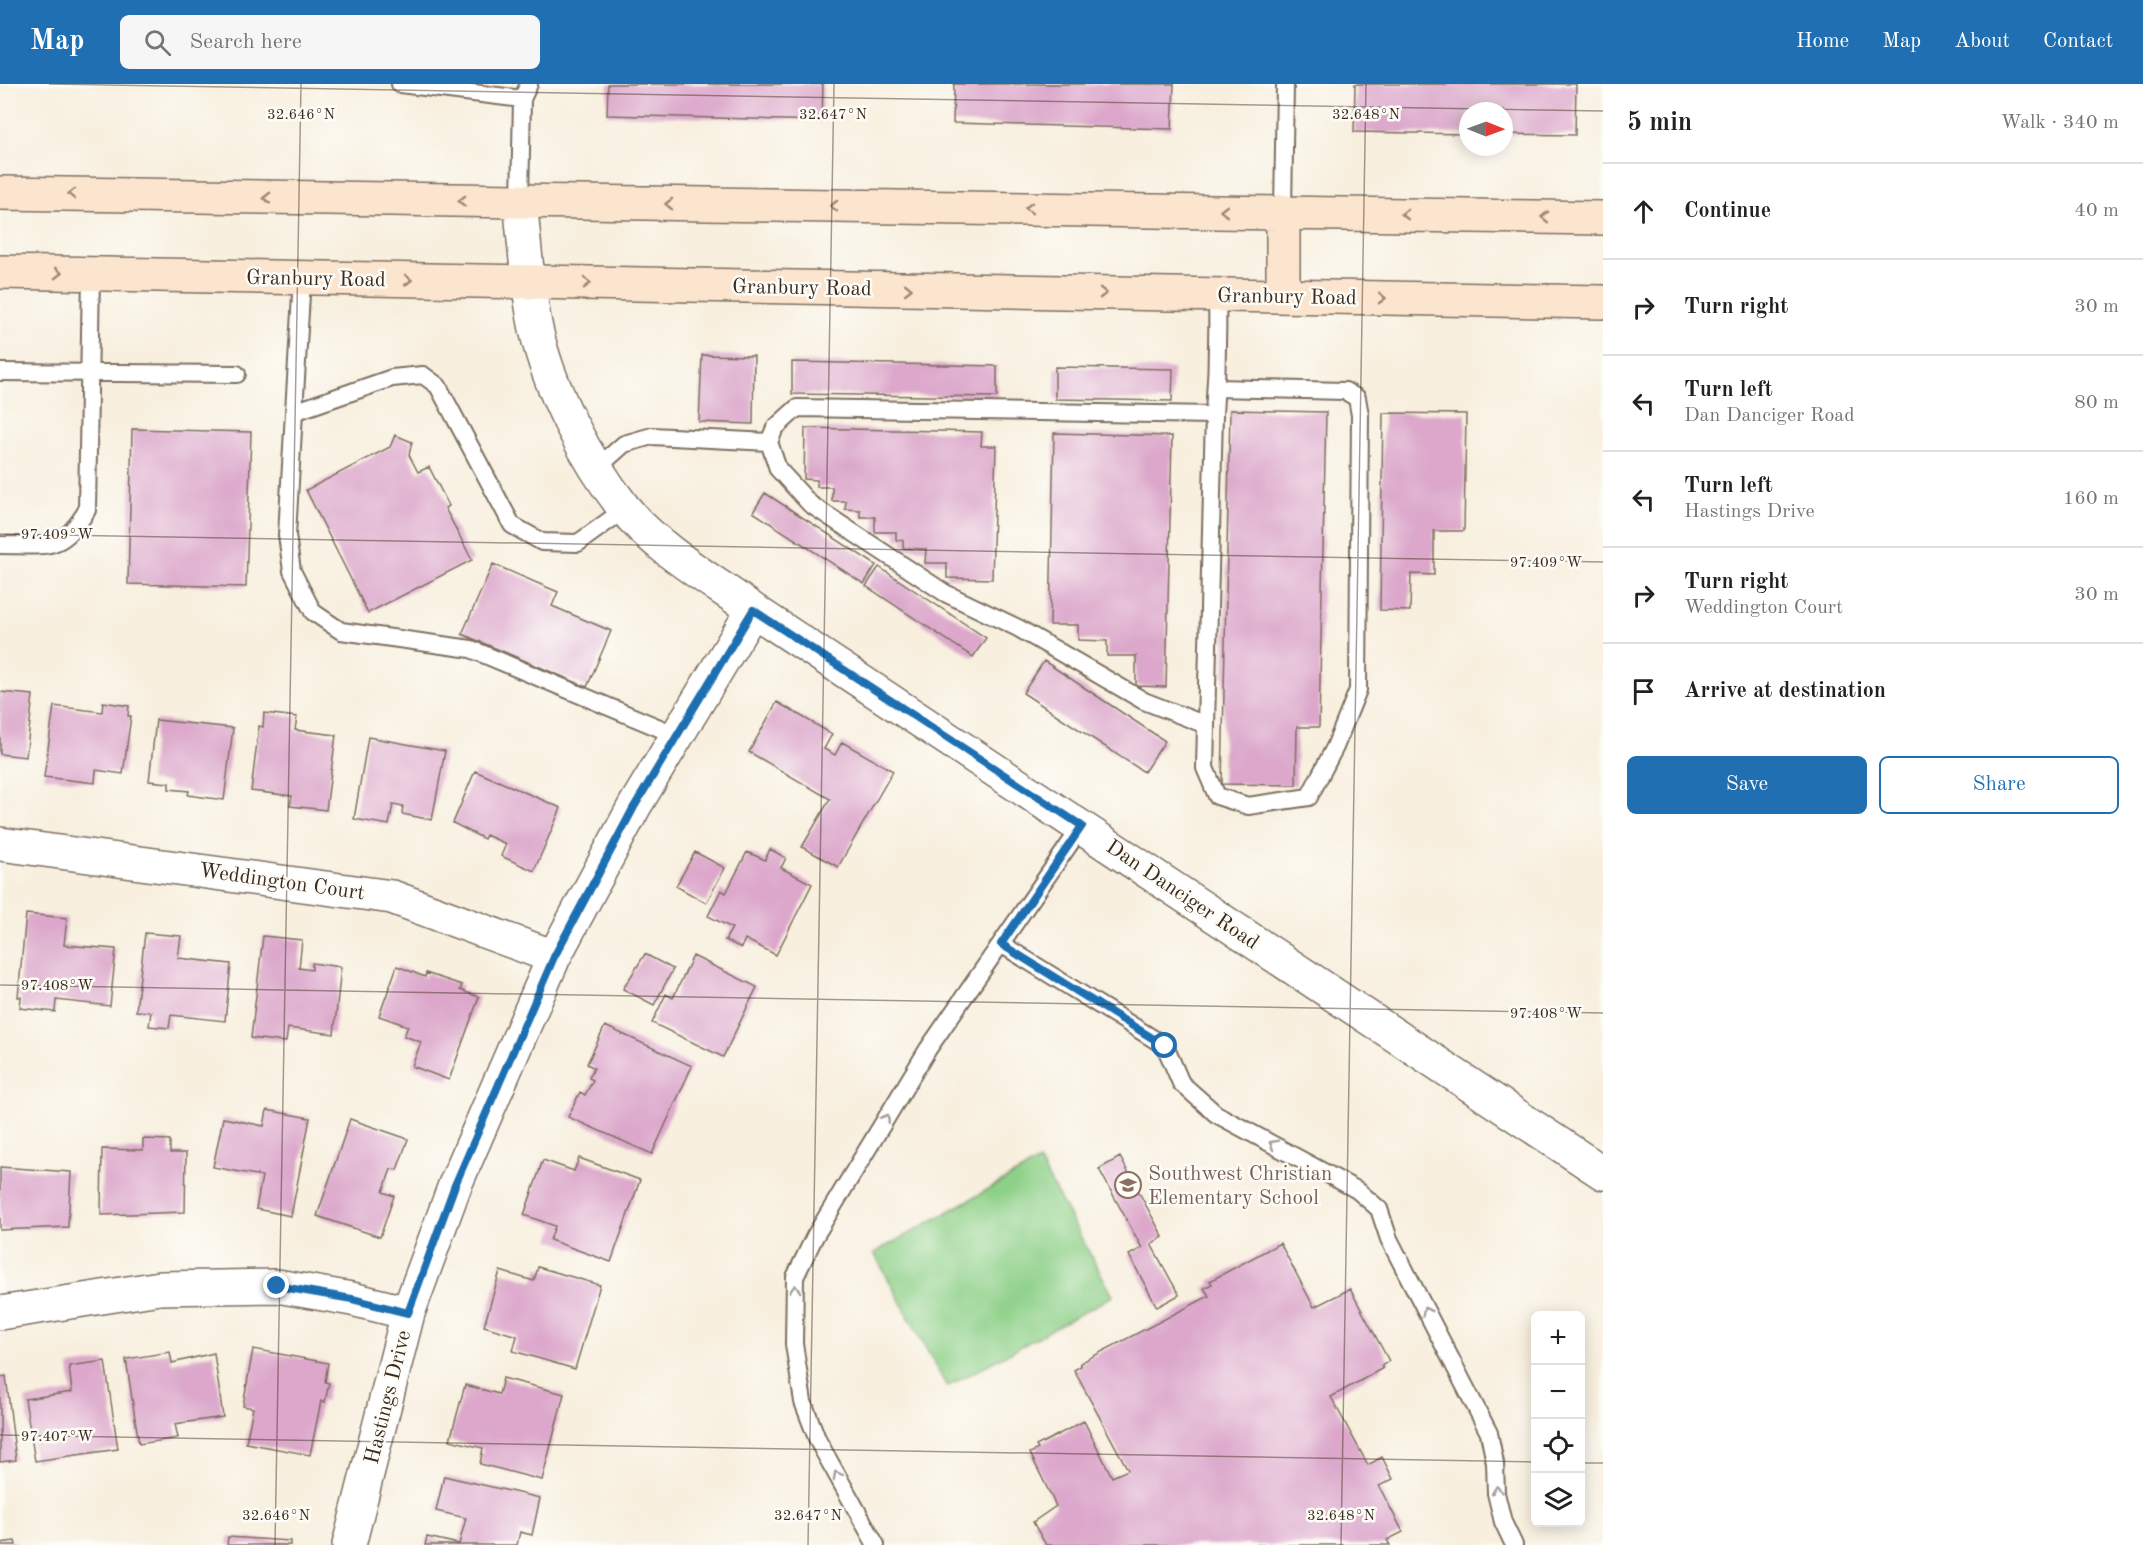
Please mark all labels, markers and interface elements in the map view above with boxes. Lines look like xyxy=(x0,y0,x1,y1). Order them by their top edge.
search box xyxy=(120,15,540,69)
icon: search xyxy=(141,26,174,59)
text: Map xyxy=(30,28,84,56)
text: Search here xyxy=(189,31,302,53)
text: Home xyxy=(1796,31,1849,52)
text: Map xyxy=(1882,31,1921,52)
text: About xyxy=(1954,31,2010,52)
text: Contact xyxy=(2043,31,2113,52)
north arrow xyxy=(1459,102,1513,156)
text: 32.646°N xyxy=(267,108,335,123)
text: 32.647°N xyxy=(799,108,867,123)
text: 32.648°N xyxy=(1332,108,1400,123)
text: 5 min xyxy=(1627,110,1692,136)
text: Walk · 340 m xyxy=(2000,113,2119,133)
one-way arrow xyxy=(68,188,77,201)
one-way arrow xyxy=(263,192,272,204)
one-way arrow xyxy=(457,195,466,207)
icon: ahead xyxy=(1627,195,1660,228)
one-way arrow xyxy=(665,198,674,210)
one-way arrow xyxy=(830,200,839,212)
text: Continue xyxy=(1684,200,1771,222)
text: 40 m xyxy=(2074,201,2119,221)
one-way arrow xyxy=(1025,202,1034,215)
one-way arrow xyxy=(1220,205,1229,217)
one-way arrow xyxy=(1400,208,1409,220)
one-way arrow xyxy=(1540,211,1549,223)
one-way arrow xyxy=(54,267,63,280)
street label: Granbury Road xyxy=(246,268,386,291)
one-way arrow xyxy=(404,274,413,286)
one-way arrow xyxy=(583,277,592,289)
street label: Granbury Road xyxy=(732,277,872,300)
one-way arrow xyxy=(904,283,913,295)
street label: Granbury Road xyxy=(1217,286,1357,309)
one-way arrow xyxy=(1099,287,1108,299)
icon: right xyxy=(1627,291,1660,324)
one-way arrow xyxy=(1378,292,1387,304)
text: Turn right xyxy=(1684,296,1788,318)
text: 30 m xyxy=(2074,297,2119,317)
text: Turn left xyxy=(1684,379,1773,401)
icon: left xyxy=(1627,387,1660,420)
text: 80 m xyxy=(2074,393,2119,413)
text: Dan Danciger Road xyxy=(1684,406,1855,426)
text: Turn left xyxy=(1684,475,1773,497)
icon: left xyxy=(1627,483,1660,516)
text: 160 m xyxy=(2063,489,2119,509)
text: Hastings Drive xyxy=(1684,502,1815,522)
text: 97.409°W xyxy=(21,528,93,543)
text: 97.409°W xyxy=(1510,556,1582,571)
text: Turn right xyxy=(1684,571,1788,593)
icon: right xyxy=(1627,579,1660,612)
text: 30 m xyxy=(2074,585,2119,605)
text: Weddington Court xyxy=(1684,598,1843,618)
icon: arrive xyxy=(1627,675,1660,708)
text: Arrive at destination xyxy=(1684,680,1886,702)
button: Save xyxy=(1627,756,1867,814)
button: Share xyxy=(1879,756,2119,814)
street label: Dan Danciger Road xyxy=(1102,836,1262,954)
street label: Weddington Court xyxy=(198,860,366,905)
text: 97.408°W xyxy=(21,979,93,994)
text: 97.408°W xyxy=(1510,1007,1582,1022)
route start xyxy=(1151,1032,1177,1058)
one-way arrow xyxy=(879,1114,890,1125)
one-way arrow xyxy=(1269,1140,1279,1151)
place label: Southwest Christian Elementary School xyxy=(1148,1164,1332,1209)
school or university icon: Southwest Christian Elementary School xyxy=(1113,1170,1143,1200)
route end xyxy=(263,1272,289,1298)
one-way arrow xyxy=(788,1284,801,1293)
one-way arrow xyxy=(1422,1306,1433,1317)
map controls xyxy=(1531,1311,1585,1527)
button: + xyxy=(1531,1311,1585,1365)
street label: Hastings Drive xyxy=(362,1328,415,1466)
button: − xyxy=(1531,1365,1585,1419)
button: locate xyxy=(1531,1419,1585,1473)
text: 97.407°W xyxy=(21,1430,93,1445)
one-way arrow xyxy=(833,1471,844,1482)
button: layers xyxy=(1531,1473,1585,1527)
one-way arrow xyxy=(1491,1485,1504,1494)
text: 32.646°N xyxy=(242,1509,310,1524)
text: 32.647°N xyxy=(774,1509,842,1524)
text: 32.648°N xyxy=(1307,1509,1375,1524)

